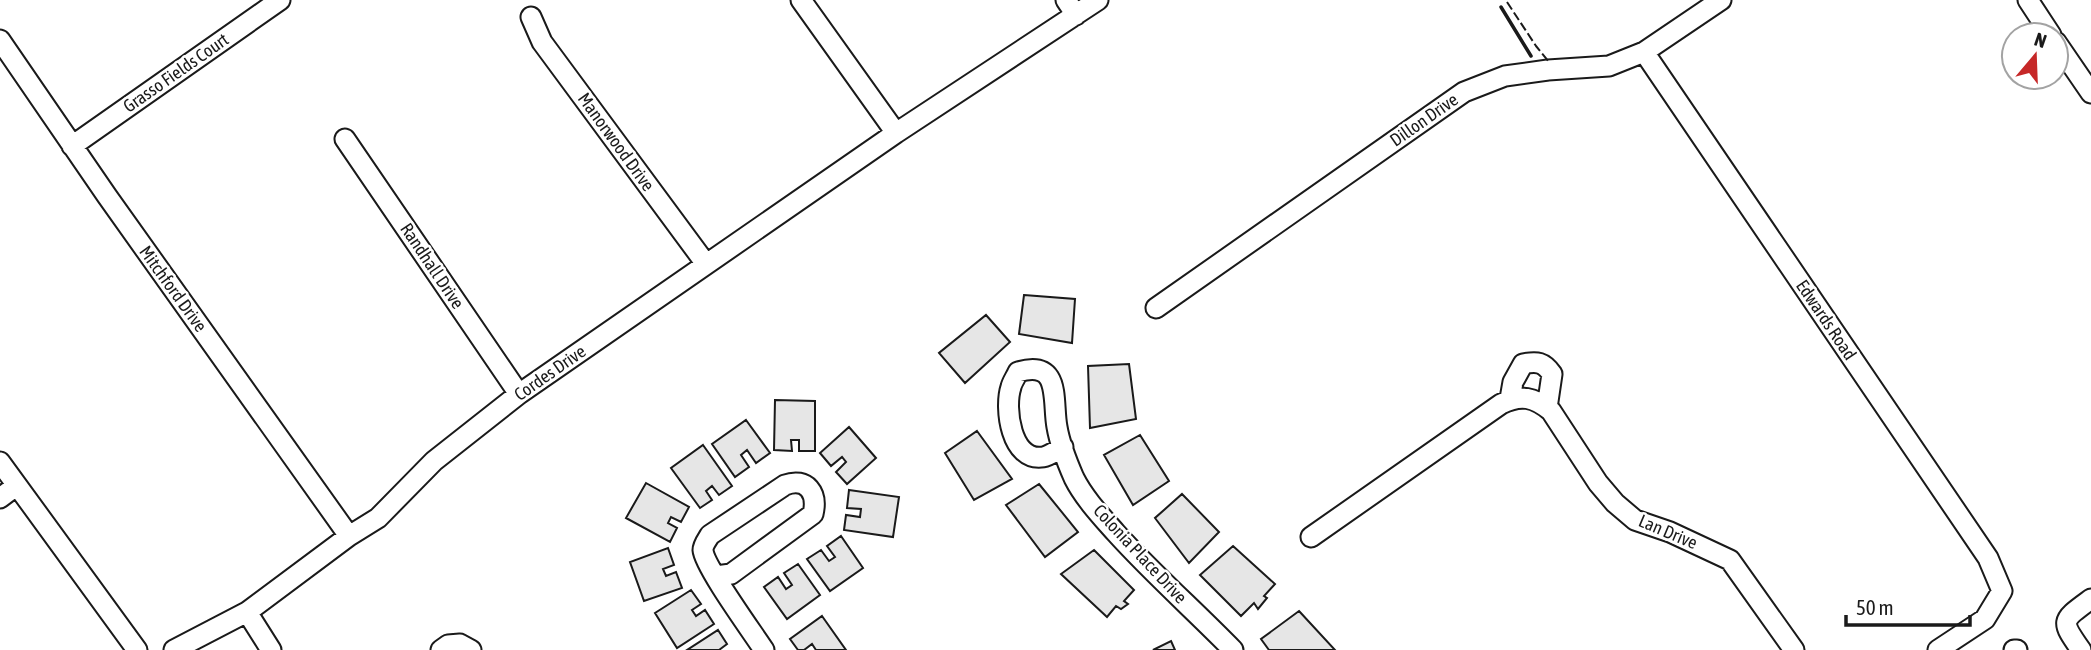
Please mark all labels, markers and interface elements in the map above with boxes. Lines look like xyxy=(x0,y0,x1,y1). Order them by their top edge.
north arrow xyxy=(2000,21,2070,91)
text: N xyxy=(2032,28,2049,52)
street label: Grasso Fields Court xyxy=(119,29,232,117)
street label: Manorwood Drive xyxy=(574,88,659,195)
street label: Dillon Drive xyxy=(1386,89,1462,151)
street label: Randhall Drive xyxy=(396,219,469,312)
street label: Mitchford Drive xyxy=(135,242,212,336)
street label: Edwards Road xyxy=(1792,276,1861,364)
street label: Cordes Drive xyxy=(510,340,589,405)
street label: Colonia Place Drive xyxy=(1089,500,1192,607)
street label: Lan Drive xyxy=(1636,510,1701,553)
scale bar xyxy=(1846,584,1970,628)
text: 50 m xyxy=(1856,595,1894,619)

